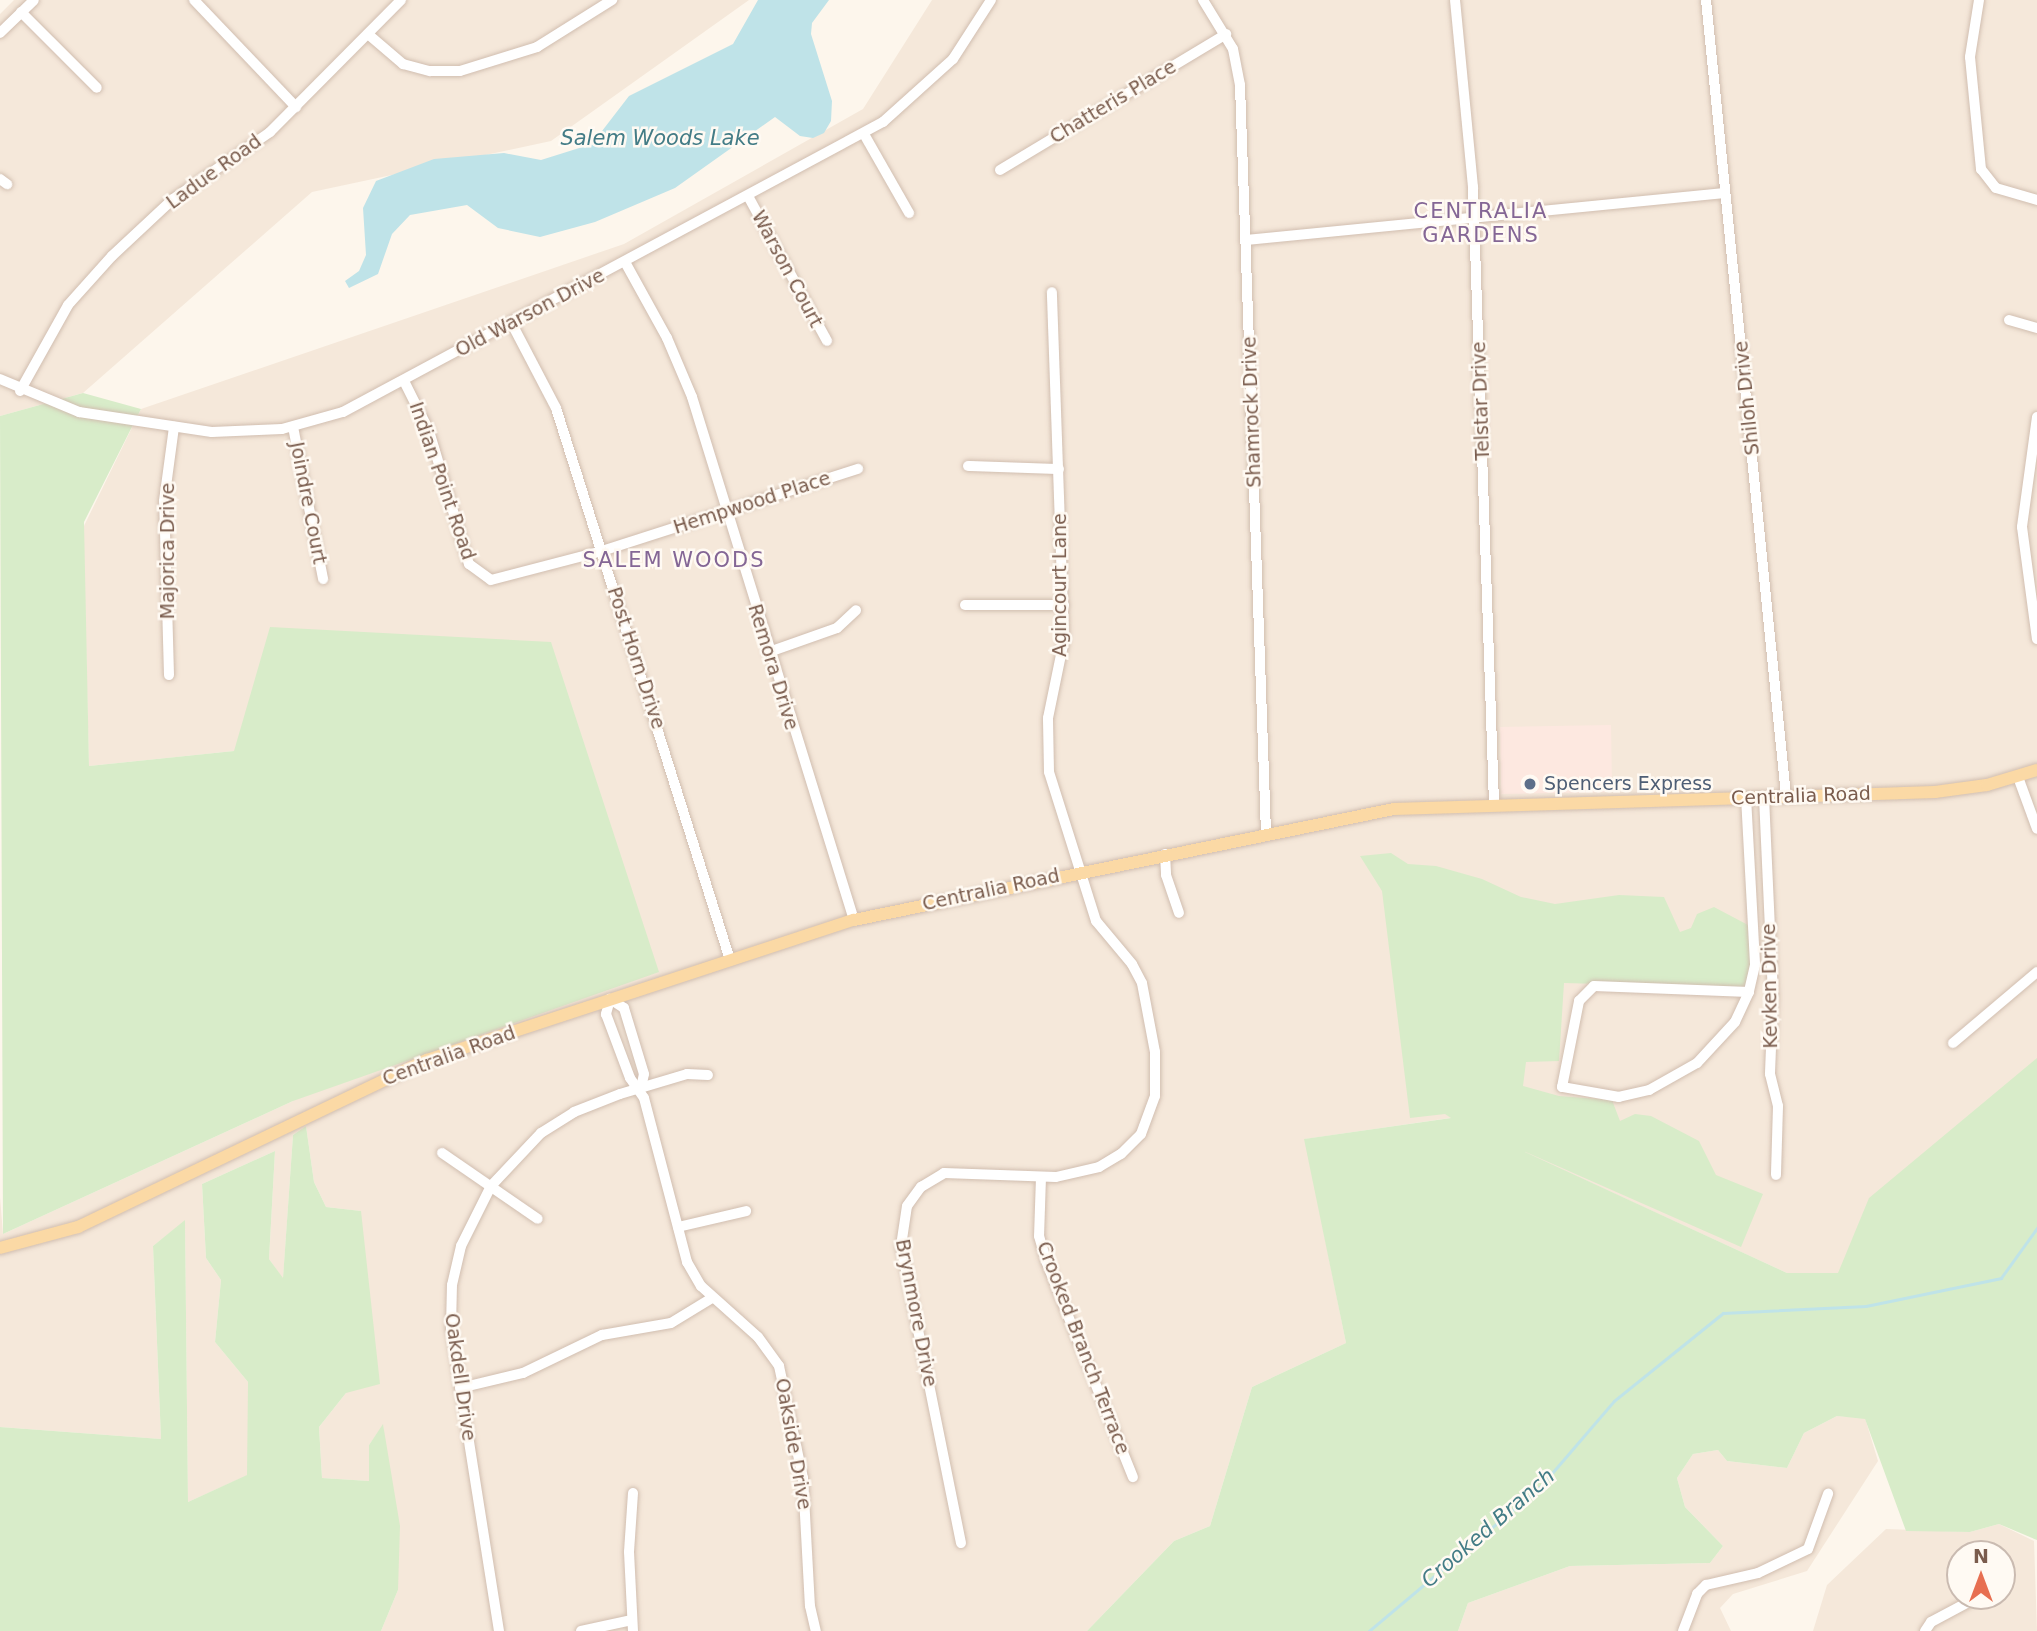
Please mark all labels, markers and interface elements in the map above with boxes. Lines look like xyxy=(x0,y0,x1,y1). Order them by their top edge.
street label: Chatteris Place xyxy=(1046,55,1180,149)
water label: Salem Woods Lake xyxy=(560,125,760,151)
street label: Ladue Road xyxy=(162,130,266,214)
district label: CENTRALIA GARDENS xyxy=(1415,198,1547,248)
street label: Warson Court xyxy=(747,207,827,331)
street label: Old Warson Drive xyxy=(452,264,608,362)
street label: Shamrock Drive xyxy=(1238,336,1266,488)
street label: Shiloh Drive xyxy=(1730,340,1764,456)
street label: Telstar Drive xyxy=(1468,341,1494,461)
street label: Indian Point Road xyxy=(404,399,480,563)
street label: Joindre Court xyxy=(285,440,331,566)
street label: Hempwood Place xyxy=(671,467,833,539)
street label: Majorica Drive xyxy=(157,483,179,619)
street label: Agincourt Lane xyxy=(1049,513,1071,657)
district label: SALEM WOODS xyxy=(584,547,764,573)
street label: Post Horn Drive xyxy=(602,584,670,732)
street label: Remora Drive xyxy=(743,601,803,733)
place label: Spencers Express xyxy=(1544,773,1712,795)
marker: Spencers Express xyxy=(1522,776,1538,792)
street label: Centralia Road xyxy=(1731,782,1871,810)
street label: Centralia Road xyxy=(920,864,1062,916)
street label: Kevken Drive xyxy=(1758,923,1782,1049)
street label: Centralia Road xyxy=(379,1021,519,1091)
street label: Brynmore Drive xyxy=(890,1237,942,1389)
street label: Crooked Branch Terrace xyxy=(1032,1238,1134,1458)
street label: Oakdell Drive xyxy=(440,1312,480,1442)
street label: Oakside Drive xyxy=(770,1376,816,1512)
water label: Crooked Branch xyxy=(1416,1463,1560,1593)
north arrow xyxy=(1946,1540,2016,1610)
text: N xyxy=(1973,1545,1989,1567)

